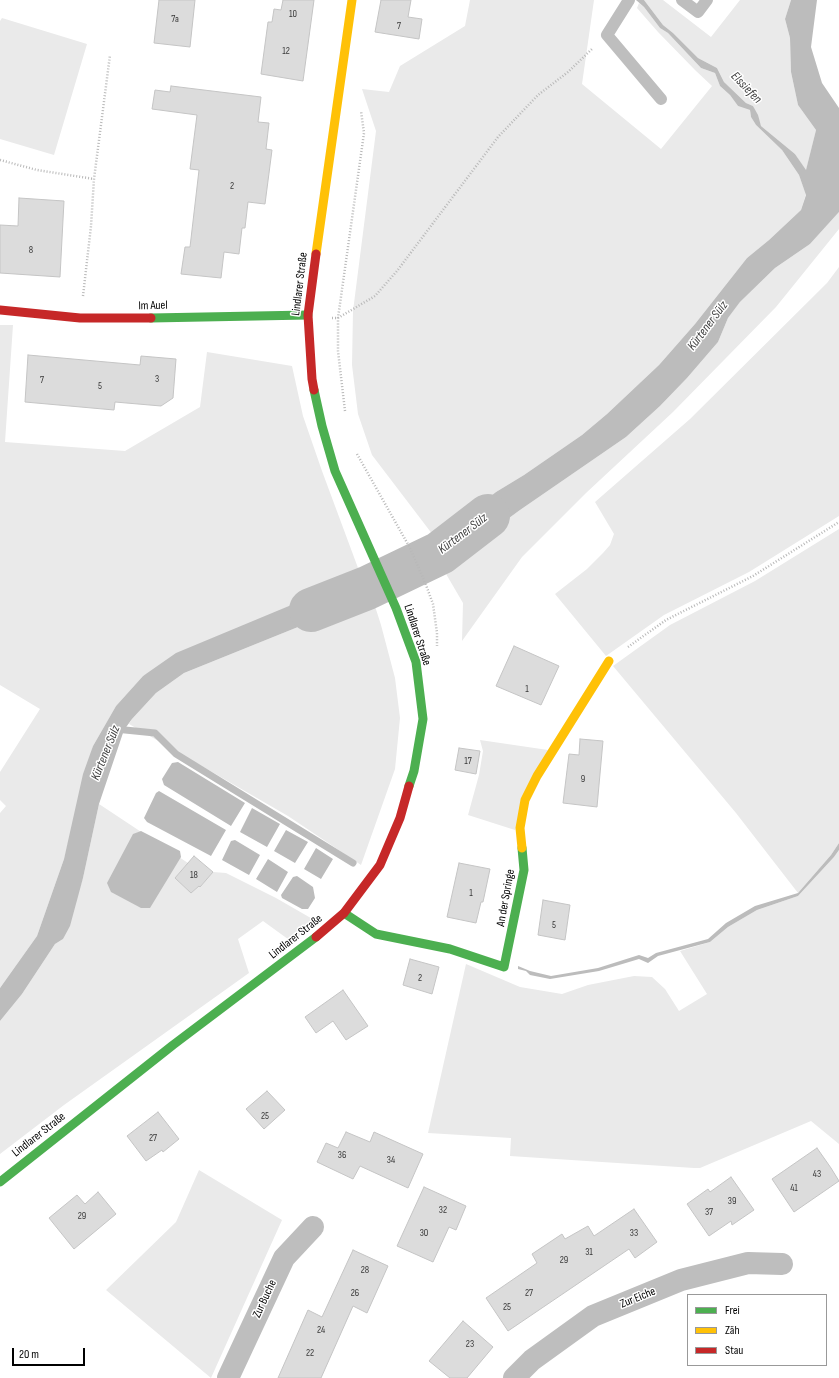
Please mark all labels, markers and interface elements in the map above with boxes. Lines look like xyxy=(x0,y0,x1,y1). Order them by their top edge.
house number: 10 xyxy=(289,8,297,20)
house number: 7a xyxy=(171,13,179,25)
house number: 7 xyxy=(397,20,401,32)
house number: 12 xyxy=(282,45,290,57)
water label: Elssiefen xyxy=(727,69,765,107)
house number: 2 xyxy=(230,180,234,192)
house number: 8 xyxy=(29,244,33,256)
street label: Lindlarer Straße xyxy=(289,252,311,316)
water label: Kürtener Sülz xyxy=(684,298,732,354)
street label: Im Auel xyxy=(138,299,168,313)
house number: 3 xyxy=(155,373,159,385)
house number: 7 xyxy=(40,374,44,386)
house number: 5 xyxy=(98,380,102,392)
water label: Kürtener Sülz xyxy=(435,510,491,558)
street label: Lindlarer Straße xyxy=(400,603,434,667)
house number: 1 xyxy=(525,683,529,695)
water label: Kürtener Sülz xyxy=(88,723,124,783)
house number: 17 xyxy=(464,755,472,767)
house number: 9 xyxy=(581,773,585,785)
street label: An der Springe xyxy=(494,868,518,928)
house number: 18 xyxy=(190,869,198,881)
house number: 1 xyxy=(469,887,473,899)
street label: Lindlarer Straße xyxy=(266,912,326,962)
house number: 5 xyxy=(552,919,556,931)
house number: 2 xyxy=(418,972,422,984)
street label: Lindlarer Straße xyxy=(9,1110,69,1160)
house number: 25 xyxy=(261,1110,269,1122)
house number: 27 xyxy=(149,1132,157,1144)
house number: 36 xyxy=(338,1149,346,1161)
house number: 34 xyxy=(387,1154,395,1166)
house number: 43 xyxy=(813,1168,821,1180)
house number: 41 xyxy=(790,1182,798,1194)
house number: 39 xyxy=(728,1195,736,1207)
house number: 32 xyxy=(439,1204,447,1216)
house number: 37 xyxy=(705,1206,713,1218)
house number: 29 xyxy=(78,1210,86,1222)
house number: 30 xyxy=(420,1227,428,1239)
house number: 33 xyxy=(630,1227,638,1239)
house number: 31 xyxy=(585,1246,593,1258)
house number: 29 xyxy=(560,1254,568,1266)
house number: 28 xyxy=(361,1264,369,1276)
street label: Zur Buche xyxy=(250,1278,280,1320)
street label: Zur Eiche xyxy=(618,1284,658,1312)
house number: 26 xyxy=(351,1287,359,1299)
house number: 27 xyxy=(525,1287,533,1299)
legend xyxy=(687,1294,827,1366)
house number: 25 xyxy=(503,1301,511,1313)
text: Frei xyxy=(725,1303,740,1318)
text: Zäh xyxy=(725,1323,740,1338)
house number: 24 xyxy=(317,1324,325,1336)
house number: 23 xyxy=(466,1338,474,1350)
scale bar xyxy=(14,1340,87,1366)
text: Stau xyxy=(725,1343,743,1358)
text: 20 m xyxy=(19,1347,39,1362)
house number: 22 xyxy=(306,1347,314,1359)

